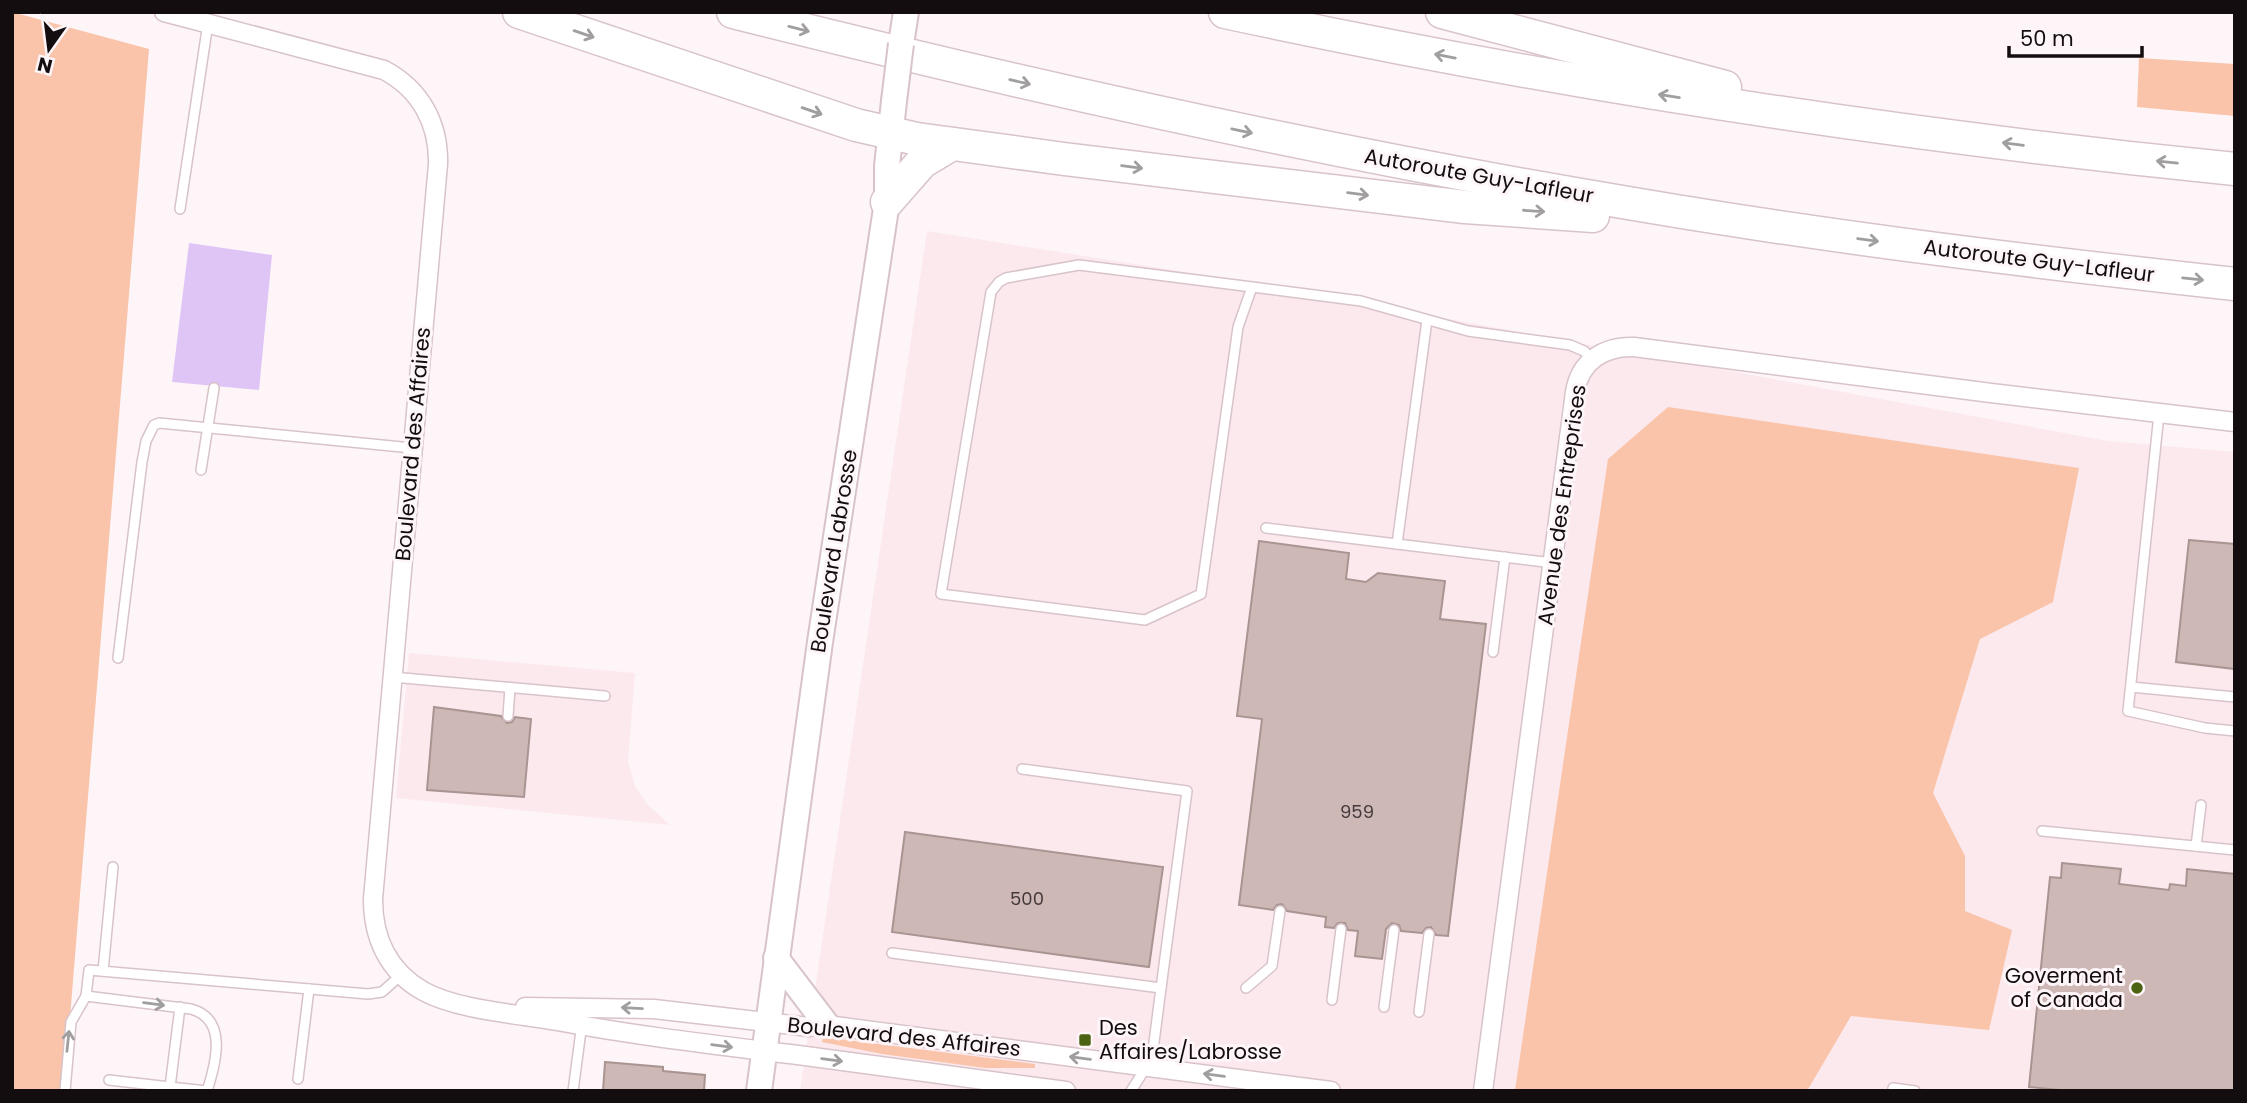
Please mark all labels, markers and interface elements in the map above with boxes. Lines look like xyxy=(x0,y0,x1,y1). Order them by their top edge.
north arrow xyxy=(14,14,84,84)
scale bar xyxy=(2009,14,2142,58)
one-way arrow xyxy=(787,23,810,36)
text: 50 m xyxy=(2020,24,2074,53)
one-way arrow xyxy=(572,29,594,41)
one-way arrow xyxy=(1434,49,1457,63)
text: N xyxy=(35,50,55,80)
one-way arrow xyxy=(1008,76,1031,89)
one-way arrow xyxy=(1658,89,1681,102)
one-way arrow xyxy=(801,105,823,118)
one-way arrow xyxy=(1230,125,1253,139)
one-way arrow xyxy=(2002,138,2025,151)
street label: Autoroute Guy-Lafleur xyxy=(1362,141,1596,210)
one-way arrow xyxy=(2156,155,2179,168)
one-way arrow xyxy=(1120,160,1142,173)
one-way arrow xyxy=(1346,187,1368,200)
one-way arrow xyxy=(1522,205,1545,218)
street label: Autoroute Guy-Lafleur xyxy=(1922,232,2156,289)
one-way arrow xyxy=(1856,233,1879,246)
one-way arrow xyxy=(2181,273,2204,286)
street label: Boulevard des Affaires xyxy=(388,326,437,562)
street label: Avenue des Entreprises xyxy=(1530,383,1593,627)
street label: Boulevard Labrosse xyxy=(803,447,864,655)
house number: 959 xyxy=(1340,799,1374,824)
house number: 500 xyxy=(1010,886,1044,911)
place label: Goverment of Canada xyxy=(2005,961,2123,1014)
marker: Goverment of Canada xyxy=(2129,980,2145,996)
one-way arrow xyxy=(142,998,165,1011)
one-way arrow xyxy=(622,1001,644,1014)
street label: Boulevard des Affaires xyxy=(786,1010,1022,1063)
place label: Des Affaires/Labrosse xyxy=(1099,1013,1282,1066)
one-way arrow xyxy=(62,1030,75,1053)
marker: Des Affaires/Labrosse xyxy=(1077,1032,1093,1048)
one-way arrow xyxy=(710,1040,733,1053)
one-way arrow xyxy=(1069,1051,1092,1064)
one-way arrow xyxy=(820,1053,843,1066)
one-way arrow xyxy=(1204,1069,1226,1082)

